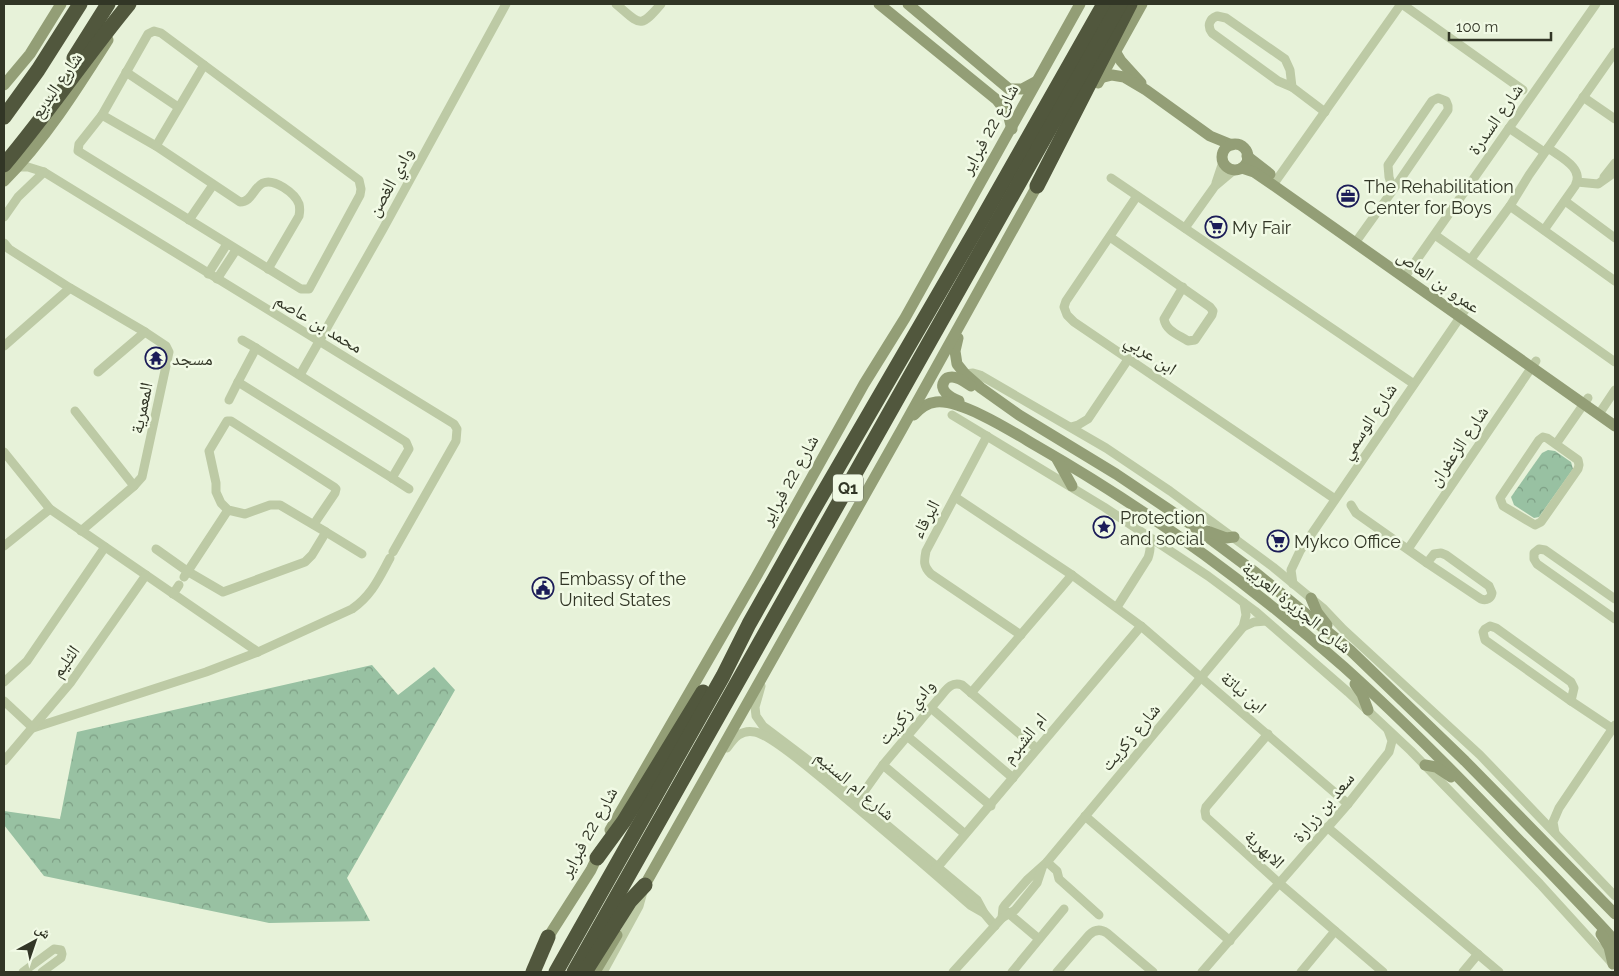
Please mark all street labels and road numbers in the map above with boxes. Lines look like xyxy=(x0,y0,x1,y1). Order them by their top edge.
street label: شارع البديع xyxy=(26,48,88,123)
street label: شارع 22 فبراير xyxy=(955,80,1023,179)
street label: شارع السدرة xyxy=(1463,80,1528,159)
street label: وادي الغصن xyxy=(362,144,422,223)
street label: عمرو بن العاص xyxy=(1393,245,1485,318)
street label: محمد بن عاصم xyxy=(271,289,366,359)
street label: ابن عربي xyxy=(1119,329,1181,383)
street label: شارع الوسمي xyxy=(1335,379,1405,465)
street label: المعمرية xyxy=(125,380,157,436)
street label: شارع الزعفران xyxy=(1423,402,1493,491)
street label: شارع 22 فبراير xyxy=(755,431,823,530)
road number: Q1 xyxy=(833,474,863,502)
street label: البرقاء xyxy=(906,496,944,542)
street label: شارع الجزيرة العربية xyxy=(1238,557,1356,658)
street label: الثليم xyxy=(46,641,85,682)
street label: ابن نباتة xyxy=(1216,667,1271,718)
street label: وادي زكريت xyxy=(873,675,943,752)
street label: شارع زكريت xyxy=(1096,699,1165,776)
street label: ام الشبرم xyxy=(997,708,1052,769)
street label: شارع ام السنيم xyxy=(810,746,899,826)
street label: سعد بن زرارة xyxy=(1288,768,1359,847)
street label: شارع 22 فبراير xyxy=(554,783,622,882)
street label: الابهرية xyxy=(1240,825,1289,873)

